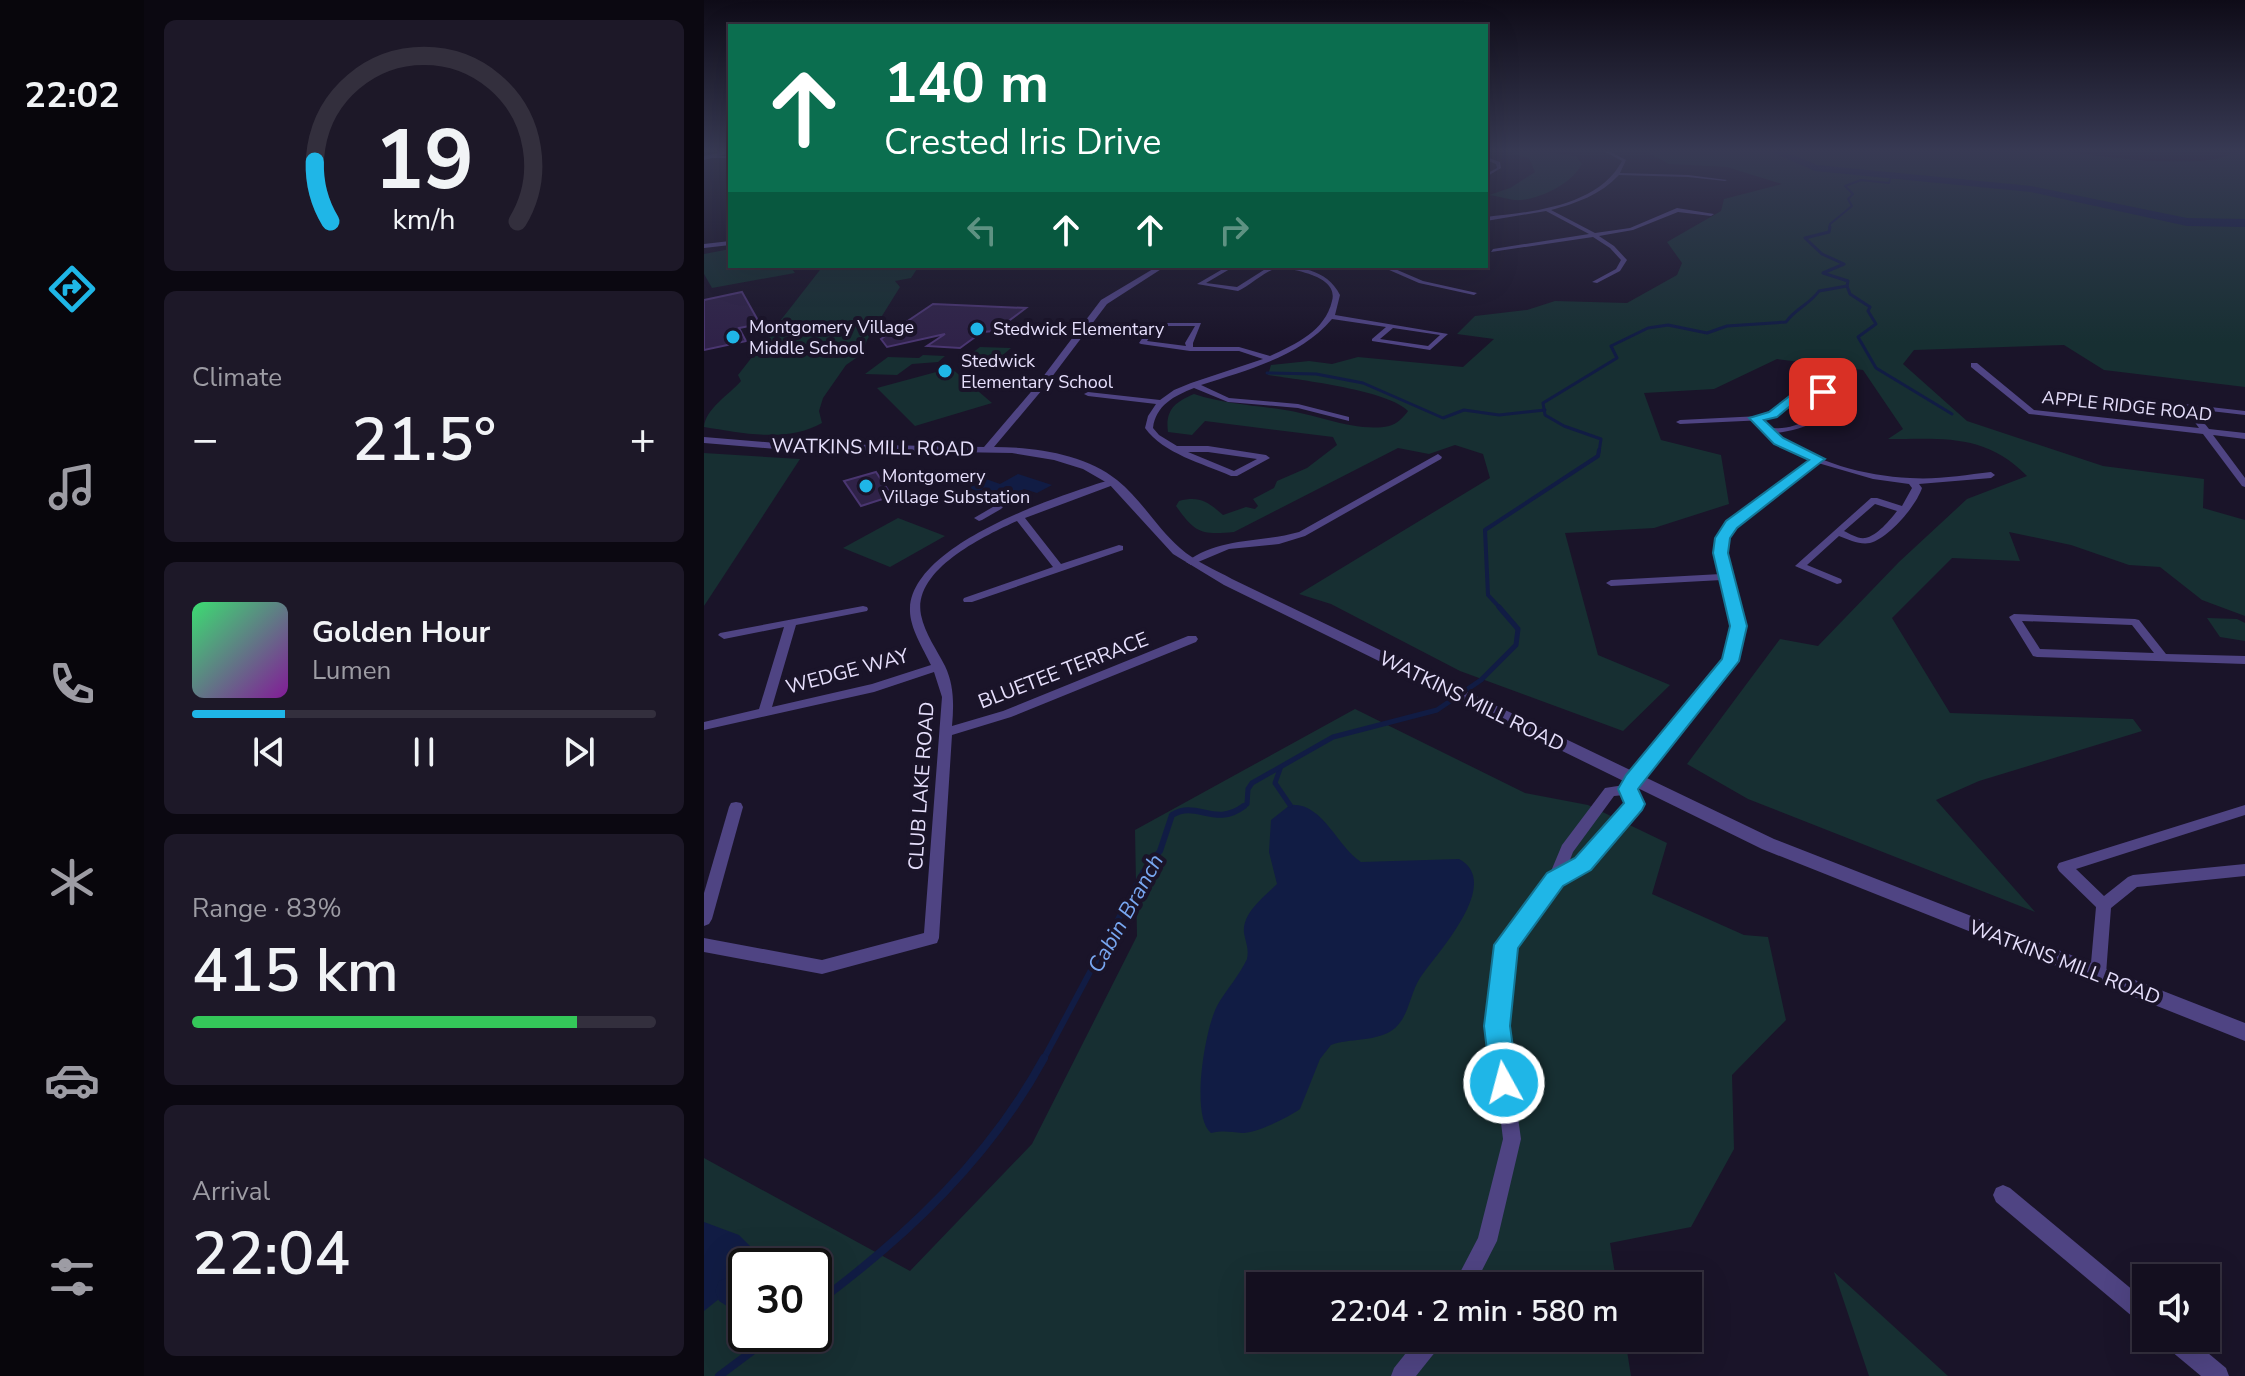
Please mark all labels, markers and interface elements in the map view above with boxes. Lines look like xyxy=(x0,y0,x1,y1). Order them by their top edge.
text: 140 m xyxy=(884,45,1049,122)
icon: ahead xyxy=(752,56,856,160)
text: 22:02 xyxy=(24,71,120,120)
text: 19 xyxy=(374,103,474,216)
text: Crested Iris Drive xyxy=(884,118,1161,167)
text: km/h xyxy=(393,200,455,239)
icon: left xyxy=(960,208,1004,252)
icon: ahead xyxy=(1044,208,1088,252)
icon: ahead xyxy=(1128,208,1172,252)
icon: right xyxy=(1212,208,1256,252)
icon: directions xyxy=(44,261,100,317)
place label: Montgomery Village Middle School xyxy=(749,315,914,360)
place label: Stedwick Elementary xyxy=(993,317,1165,341)
marker: Stedwick Elementary xyxy=(968,320,986,338)
marker: Montgomery Village Middle School xyxy=(724,328,742,346)
place label: Stedwick Elementary School xyxy=(961,349,1114,394)
pin xyxy=(1789,358,1857,426)
text: Climate xyxy=(192,360,282,395)
marker: Stedwick Elementary School xyxy=(936,362,954,380)
icon: arrive xyxy=(1801,370,1845,414)
street label: APPLE RIDGE ROAD xyxy=(2041,385,2213,427)
text: 21.5° xyxy=(352,399,496,481)
text: − xyxy=(192,410,218,470)
text: + xyxy=(630,410,656,470)
street label: WATKINS MILL ROAD xyxy=(771,432,975,463)
icon: music xyxy=(44,459,100,515)
place label: Montgomery Village Substation xyxy=(881,464,1030,509)
marker: Montgomery Village Substation xyxy=(857,477,875,495)
text: Golden Hour xyxy=(312,612,490,653)
street label: BLUETEE TERRACE xyxy=(974,626,1152,715)
street label: WEDGE WAY xyxy=(783,642,913,701)
street label: WATKINS MILL ROAD xyxy=(1375,645,1569,758)
text: Lumen xyxy=(312,653,391,688)
icon: phone xyxy=(44,656,100,712)
street label: CLUB LAKE ROAD xyxy=(902,701,941,871)
icon: previous xyxy=(247,730,291,774)
icon: pause xyxy=(402,730,446,774)
icon: next xyxy=(557,730,601,774)
water label: Cabin Branch xyxy=(1081,849,1171,978)
icon: climate xyxy=(44,854,100,910)
text: Range · 83% xyxy=(192,891,342,926)
street label: WATKINS MILL ROAD xyxy=(1965,914,2164,1011)
text: 415 km xyxy=(192,930,399,1012)
position arrow xyxy=(1462,1041,1546,1125)
icon: car xyxy=(44,1052,100,1108)
text: Arrival xyxy=(192,1174,270,1209)
text: 22:04 xyxy=(192,1213,350,1295)
speed limit sign: 30 xyxy=(728,1248,832,1352)
icon: filters xyxy=(44,1249,100,1305)
map controls xyxy=(2132,1264,2220,1352)
button: sound xyxy=(2132,1264,2220,1352)
text: 22:04 · 2 min · 580 m xyxy=(1329,1291,1619,1332)

